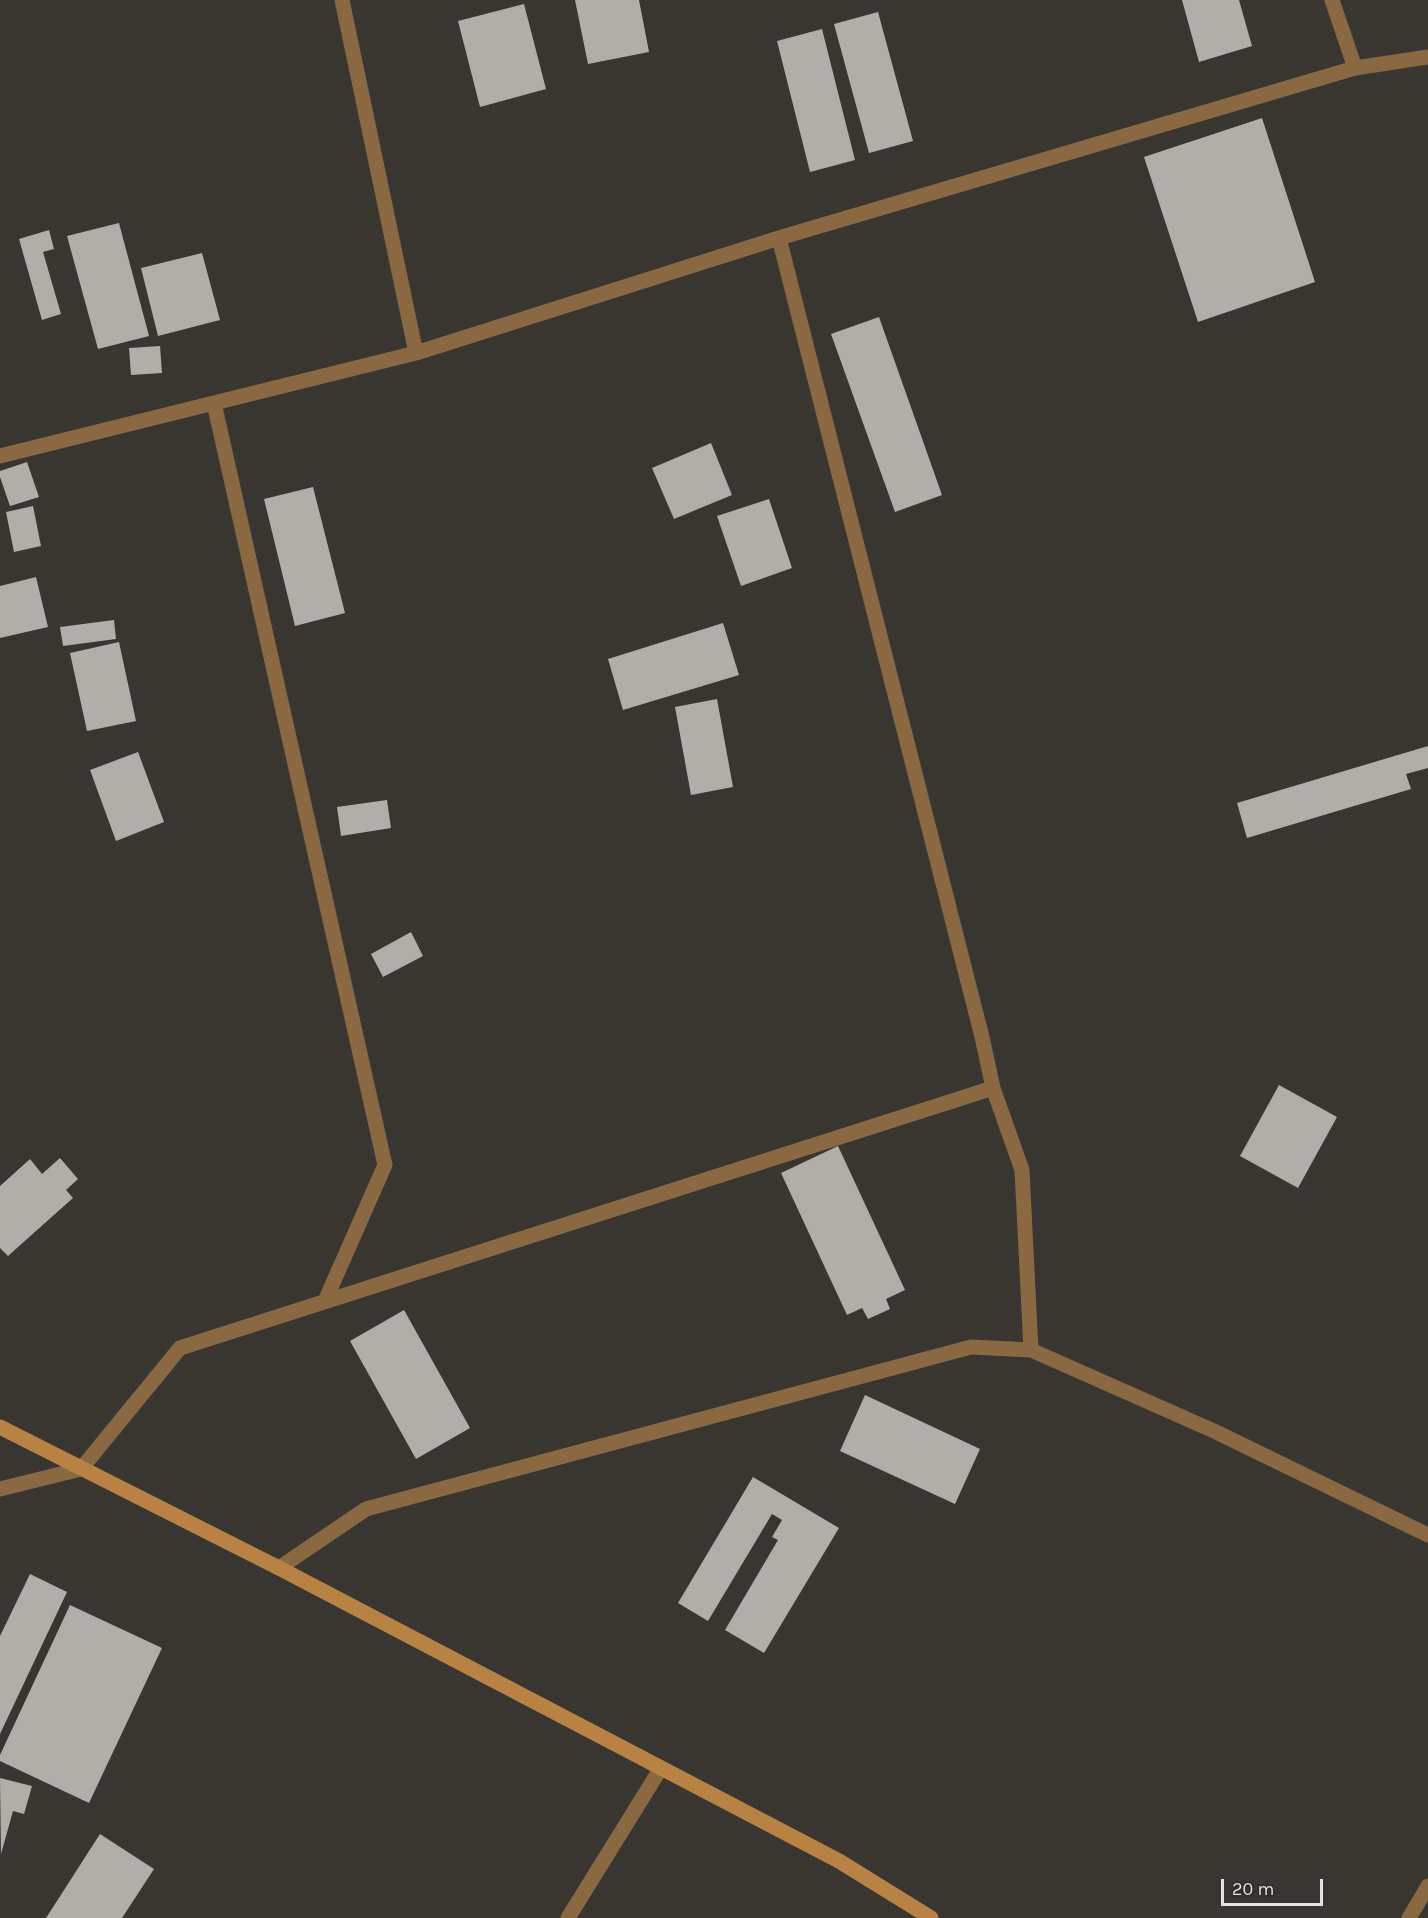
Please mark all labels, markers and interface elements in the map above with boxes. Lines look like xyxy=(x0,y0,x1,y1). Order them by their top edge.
scale bar xyxy=(1224,1867,1326,1905)
text: 20 m xyxy=(1232,1878,1274,1900)

